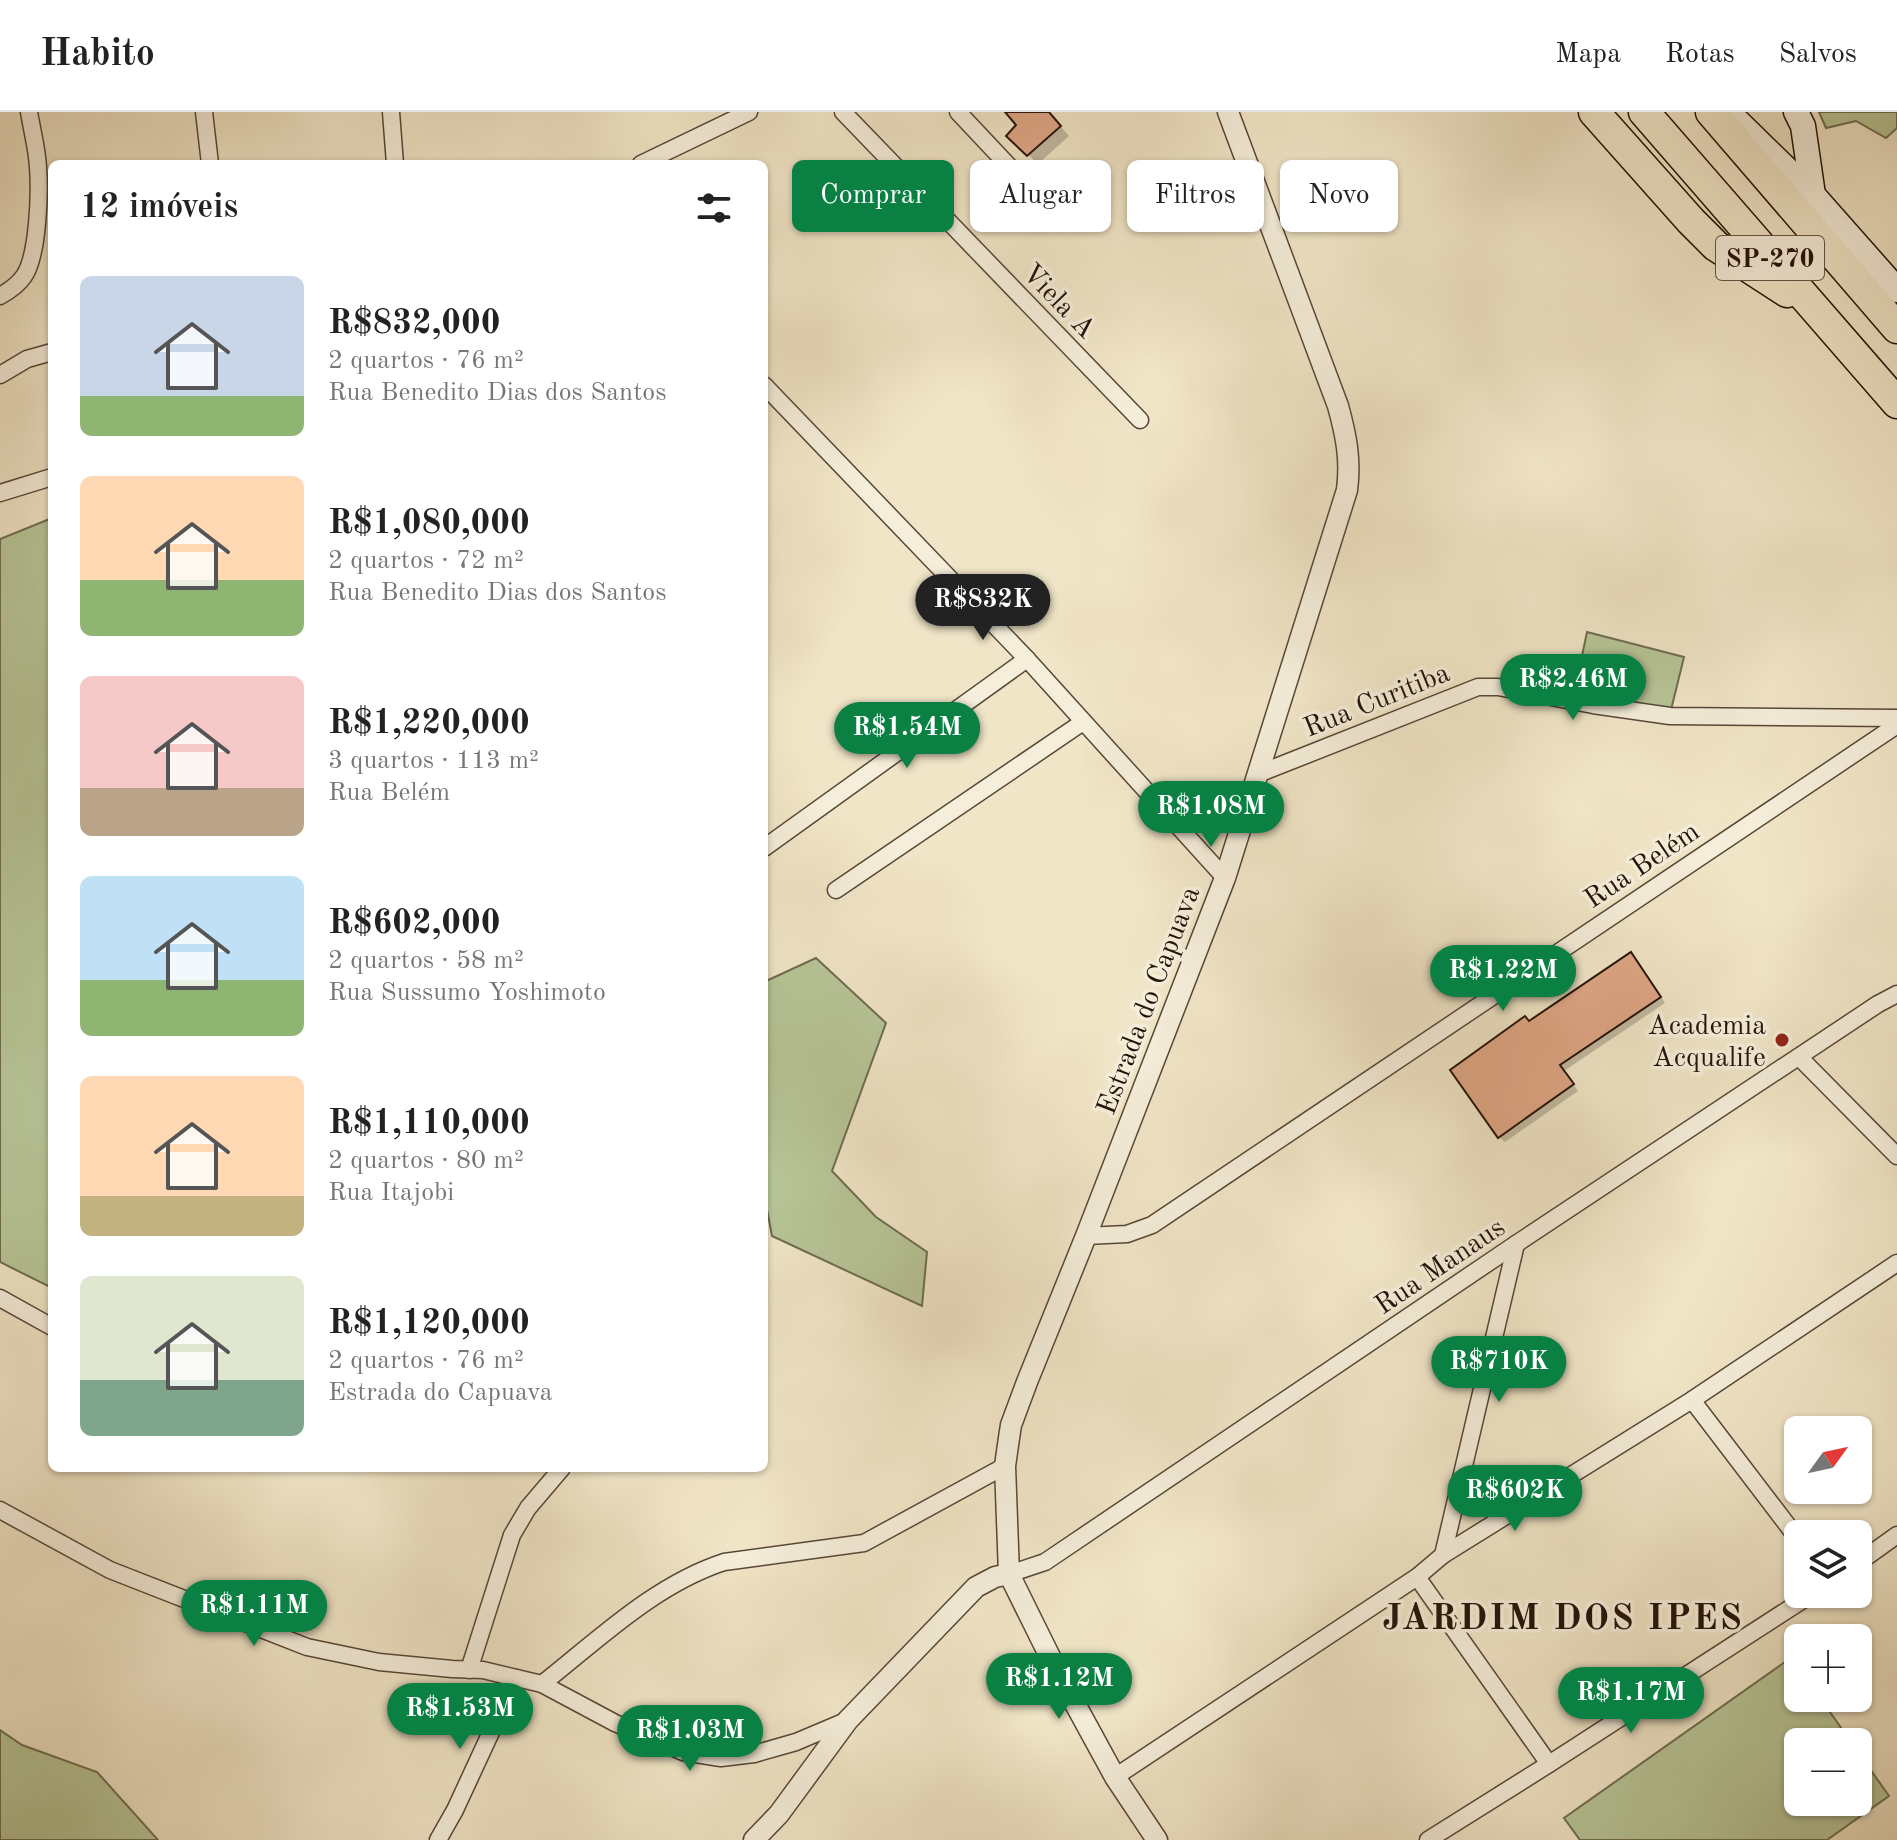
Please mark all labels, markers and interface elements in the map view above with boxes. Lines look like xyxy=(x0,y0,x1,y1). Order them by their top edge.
text: Habito xyxy=(40,36,155,74)
text: Mapa xyxy=(1555,41,1621,69)
text: Rotas xyxy=(1665,41,1735,69)
text: Salvos xyxy=(1779,41,1857,69)
chip: Comprar xyxy=(792,160,954,232)
chip: Alugar xyxy=(970,160,1111,232)
chip: Filtros xyxy=(1127,160,1264,232)
chip: Novo xyxy=(1280,160,1398,232)
icon: filters xyxy=(692,186,736,230)
text: 12 imóveis xyxy=(80,191,238,225)
road number: SP-270 xyxy=(1716,236,1824,280)
street label: Viela A xyxy=(1016,259,1100,345)
text: R$832,000 xyxy=(328,307,500,341)
icon: home xyxy=(144,308,240,404)
text: 2 quartos · 76 m² xyxy=(328,348,524,374)
text: Rua Benedito Dias dos Santos xyxy=(328,380,666,406)
text: R$1,080,000 xyxy=(328,507,530,541)
icon: home xyxy=(144,508,240,604)
text: 2 quartos · 72 m² xyxy=(328,548,524,574)
pin: R$832K xyxy=(918,574,1048,642)
text: Rua Benedito Dias dos Santos xyxy=(328,580,666,606)
text: R$832K xyxy=(933,587,1033,613)
pin: R$2.46M xyxy=(1499,654,1647,722)
street label: Rua Curitiba xyxy=(1300,660,1454,744)
text: R$2.46M xyxy=(1518,667,1628,693)
pin: R$1.54M xyxy=(833,702,981,770)
text: R$1,220,000 xyxy=(328,707,530,741)
icon: home xyxy=(144,708,240,804)
text: R$1.54M xyxy=(852,715,962,741)
text: 3 quartos · 113 m² xyxy=(328,748,539,774)
text: Rua Belém xyxy=(328,780,450,806)
pin: R$1.08M xyxy=(1137,781,1285,849)
text: R$1.08M xyxy=(1156,794,1266,820)
street label: Rua Belém xyxy=(1580,818,1705,915)
street label: Estrada do Capuava xyxy=(1093,883,1206,1119)
text: R$602,000 xyxy=(328,907,500,941)
icon: home xyxy=(144,908,240,1004)
pin: R$1.22M xyxy=(1429,945,1577,1013)
text: 2 quartos · 58 m² xyxy=(328,948,524,974)
text: R$1.22M xyxy=(1448,958,1558,984)
text: Rua Sussumo Yoshimoto xyxy=(328,980,606,1006)
place label: Academia Acqualife xyxy=(1647,1013,1766,1073)
marker: Academia Acqualife xyxy=(1773,1031,1791,1049)
text: R$1,110,000 xyxy=(328,1107,530,1141)
icon: home xyxy=(144,1108,240,1204)
text: 2 quartos · 80 m² xyxy=(328,1148,524,1174)
text: Rua Itajobi xyxy=(328,1180,454,1206)
street label: Rua Manaus xyxy=(1371,1214,1511,1321)
text: R$1,120,000 xyxy=(328,1307,530,1341)
icon: home xyxy=(144,1308,240,1404)
pin: R$710K xyxy=(1434,1336,1564,1404)
text: 2 quartos · 76 m² xyxy=(328,1348,524,1374)
text: R$710K xyxy=(1449,1349,1549,1375)
text: Estrada do Capuava xyxy=(328,1380,553,1406)
north arrow xyxy=(1784,1416,1872,1504)
map controls xyxy=(1784,1416,1872,1816)
pin: R$602K xyxy=(1450,1465,1580,1533)
text: R$602K xyxy=(1465,1478,1565,1504)
button: layers xyxy=(1784,1520,1872,1608)
pin: R$1.11M xyxy=(180,1580,328,1648)
text: R$1.11M xyxy=(199,1593,309,1619)
district label: JARDIM DOS IPES xyxy=(1382,1602,1744,1638)
button: + xyxy=(1784,1624,1872,1712)
pin: R$1.12M xyxy=(985,1653,1133,1721)
text: R$1.12M xyxy=(1004,1666,1114,1692)
pin: R$1.17M xyxy=(1557,1667,1705,1735)
text: R$1.17M xyxy=(1576,1680,1686,1706)
pin: R$1.53M xyxy=(386,1683,534,1751)
text: R$1.53M xyxy=(405,1696,515,1722)
pin: R$1.03M xyxy=(616,1705,764,1773)
text: R$1.03M xyxy=(635,1718,745,1744)
button: − xyxy=(1784,1728,1872,1816)

